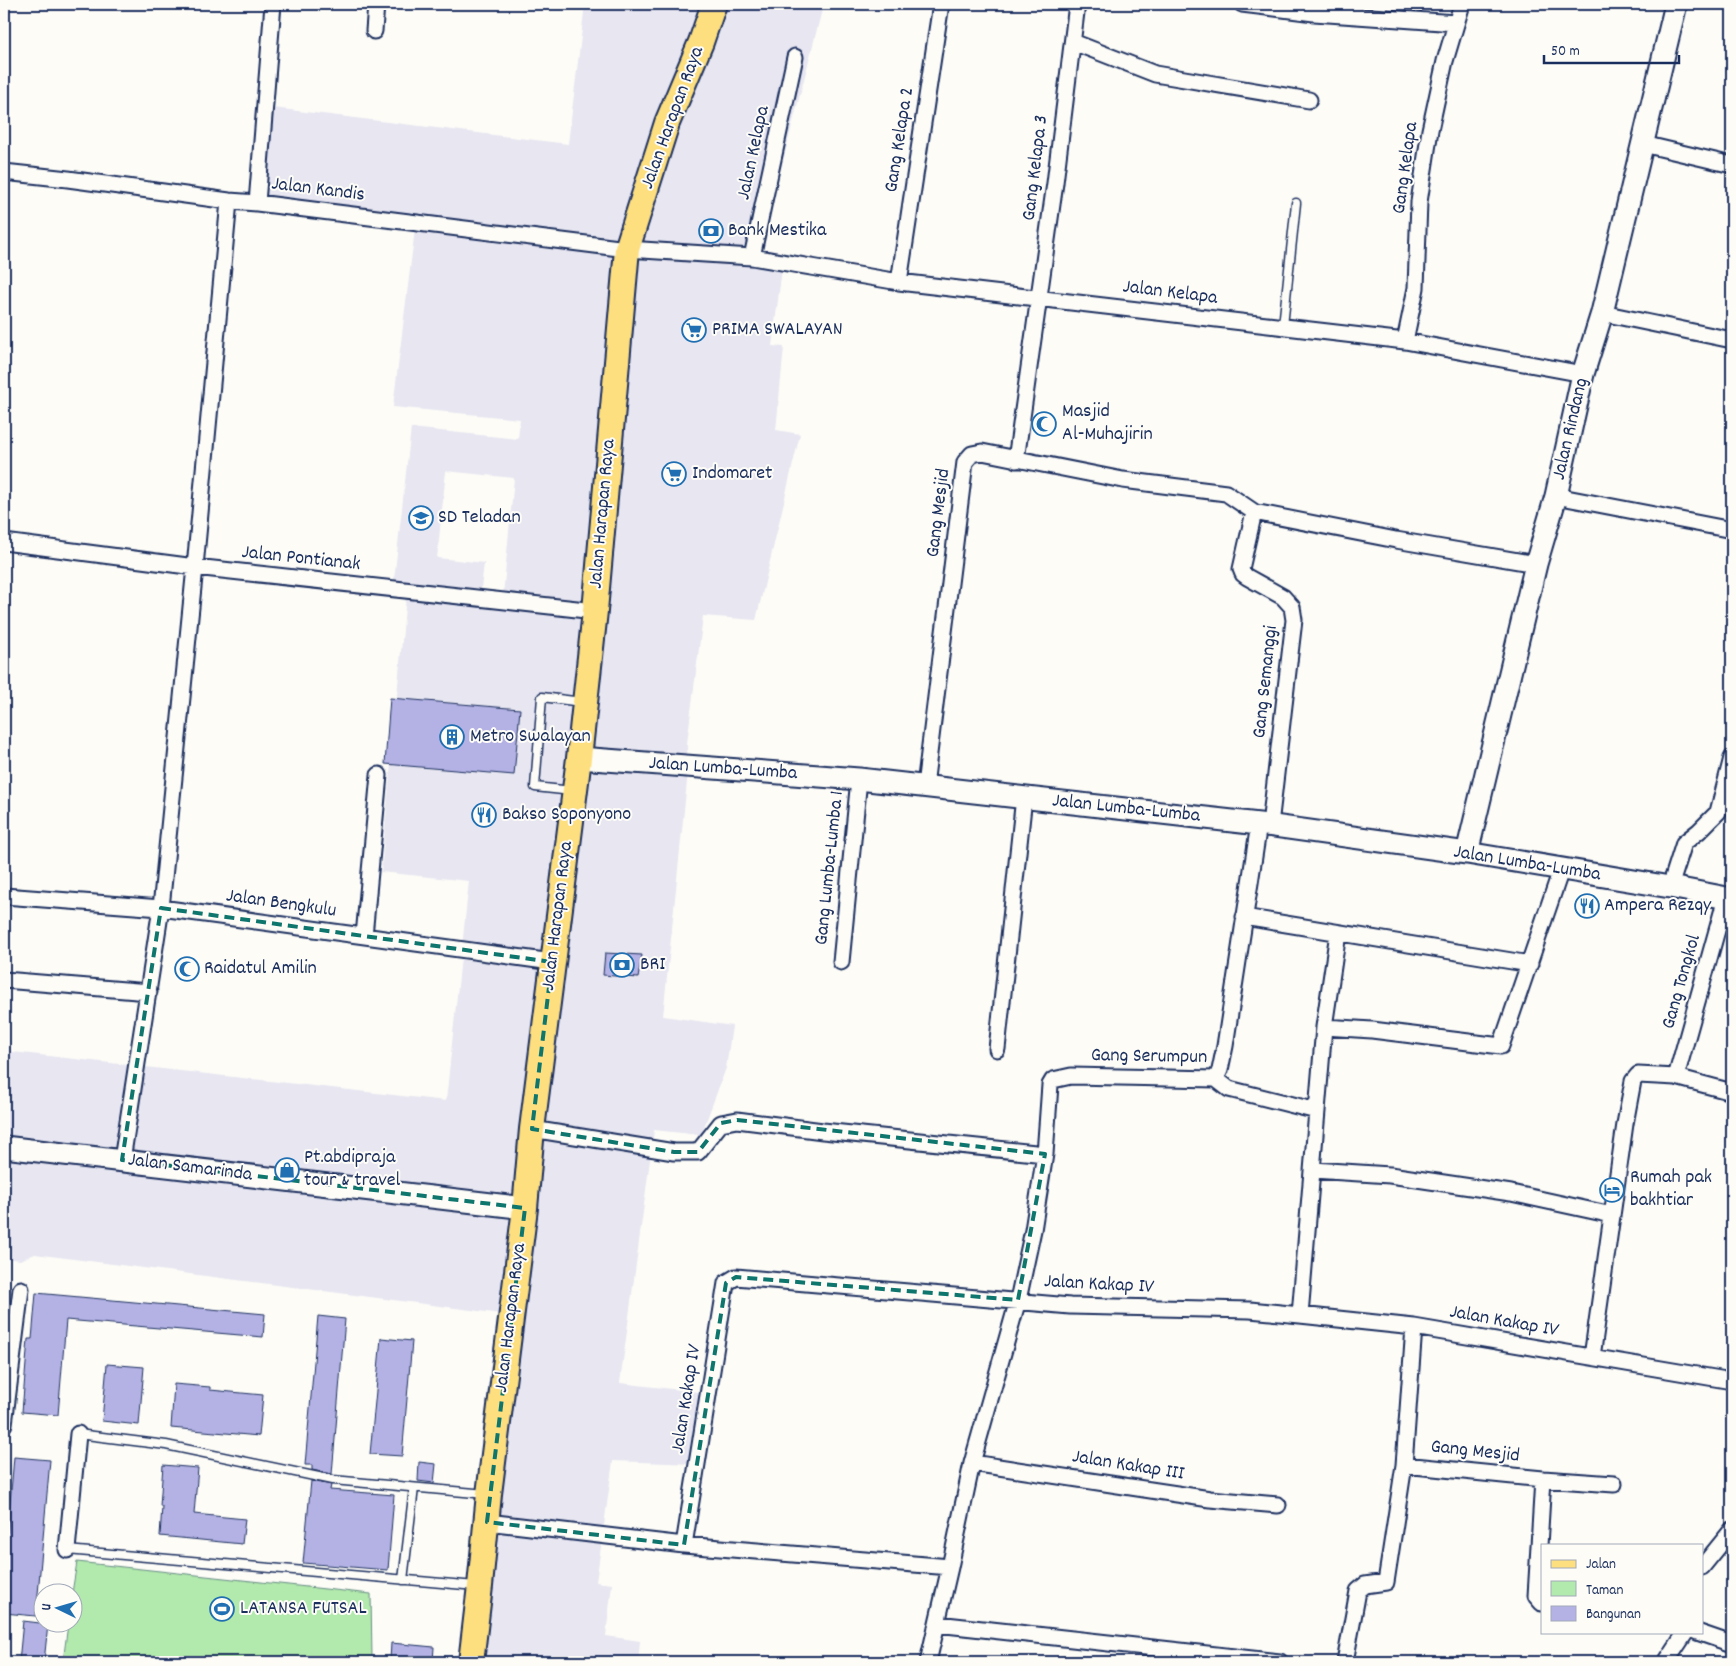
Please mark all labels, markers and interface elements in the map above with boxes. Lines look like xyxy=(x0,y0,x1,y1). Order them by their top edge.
scale bar xyxy=(1544,32,1678,64)
text: 50 m xyxy=(1551,41,1580,63)
street label: Jalan Harapan Raya xyxy=(634,42,712,193)
street label: Gang Kelapa 2 xyxy=(878,85,922,195)
street label: Jalan Kelapa xyxy=(730,103,778,203)
street label: Gang Kelapa 3 xyxy=(1016,114,1056,222)
street label: Gang Kelapa xyxy=(1386,119,1426,216)
street label: Jalan Kandis xyxy=(270,170,366,210)
place label: Bank Mestika xyxy=(728,217,827,245)
bank icon: Bank Mestika xyxy=(698,218,724,244)
street label: Jalan Kelapa xyxy=(1121,273,1220,313)
place label: PRIMA SWALAYAN xyxy=(712,316,843,344)
supermarket icon: PRIMA SWALAYAN xyxy=(681,317,707,343)
street label: Jalan Rindang xyxy=(1546,375,1596,483)
place label: Masjid Al-Muhajirin xyxy=(1062,398,1153,449)
mosque icon: Masjid Al-Muhajirin xyxy=(1031,411,1057,437)
street label: Jalan Harapan Raya xyxy=(583,437,624,590)
place label: Indomaret xyxy=(692,460,772,488)
supermarket icon: Indomaret xyxy=(661,461,687,487)
street label: Gang Mesjid xyxy=(920,467,958,559)
place label: SD Teladan xyxy=(438,504,521,532)
school or university icon: SD Teladan xyxy=(408,505,434,531)
street label: Jalan Pontianak xyxy=(240,539,362,579)
street label: Gang Semanggi xyxy=(1246,624,1286,740)
place label: Metro Swalayan xyxy=(470,723,591,751)
building icon: Metro Swalayan xyxy=(439,724,465,750)
street label: Jalan Lumba-Lumba xyxy=(648,750,799,788)
street label: Jalan Lumba-Lumba xyxy=(1051,787,1202,831)
street label: Gang Lumba-Lumba 1 xyxy=(808,789,852,947)
place label: Bakso Soponyono xyxy=(502,801,631,829)
restaurant icon: Bakso Soponyono xyxy=(471,802,497,828)
street label: Jalan Harapan Raya xyxy=(535,839,581,992)
street label: Jalan Lumba-Lumba xyxy=(1451,839,1603,890)
street label: Jalan Bengkulu xyxy=(224,882,338,926)
place label: Ampera Rezqy xyxy=(1604,892,1712,920)
restaurant icon: Ampera Rezqy xyxy=(1574,893,1600,919)
street label: Gang Tongkol xyxy=(1655,931,1709,1032)
place label: BRI xyxy=(640,951,665,979)
bank icon: BRI xyxy=(609,952,635,978)
place label: Raidatul Amilin xyxy=(204,955,317,983)
mosque icon: Raidatul Amilin xyxy=(174,956,200,982)
street label: Gang Serumpun xyxy=(1090,1042,1208,1072)
place label: Pt.abdipraja tour & travel xyxy=(304,1144,401,1195)
street label: Jalan Samarinda xyxy=(126,1146,254,1190)
shop icon: Pt.abdipraja tour & travel xyxy=(274,1157,300,1183)
place label: Rumah pak bakhtiar xyxy=(1630,1164,1712,1215)
hotel icon: Rumah pak bakhtiar xyxy=(1599,1177,1625,1203)
street label: Jalan Harapan Raya xyxy=(488,1241,534,1394)
street label: Jalan Kakap IV xyxy=(1043,1268,1155,1302)
street label: Jalan Kakap IV xyxy=(1447,1299,1561,1345)
street label: Jalan Kakap IV xyxy=(665,1342,710,1456)
street label: Gang Mesjid xyxy=(1429,1433,1521,1471)
street label: Jalan Kakap III xyxy=(1070,1443,1186,1489)
legend xyxy=(1541,1544,1704,1634)
text: Jalan xyxy=(1586,1554,1616,1576)
text: Taman xyxy=(1586,1580,1623,1602)
north arrow xyxy=(32,1584,82,1634)
place label: LATANSA FUTSAL xyxy=(240,1595,367,1623)
sports icon: LATANSA FUTSAL xyxy=(209,1596,235,1622)
text: U xyxy=(37,1603,57,1611)
text: Bangunan xyxy=(1586,1604,1641,1626)

